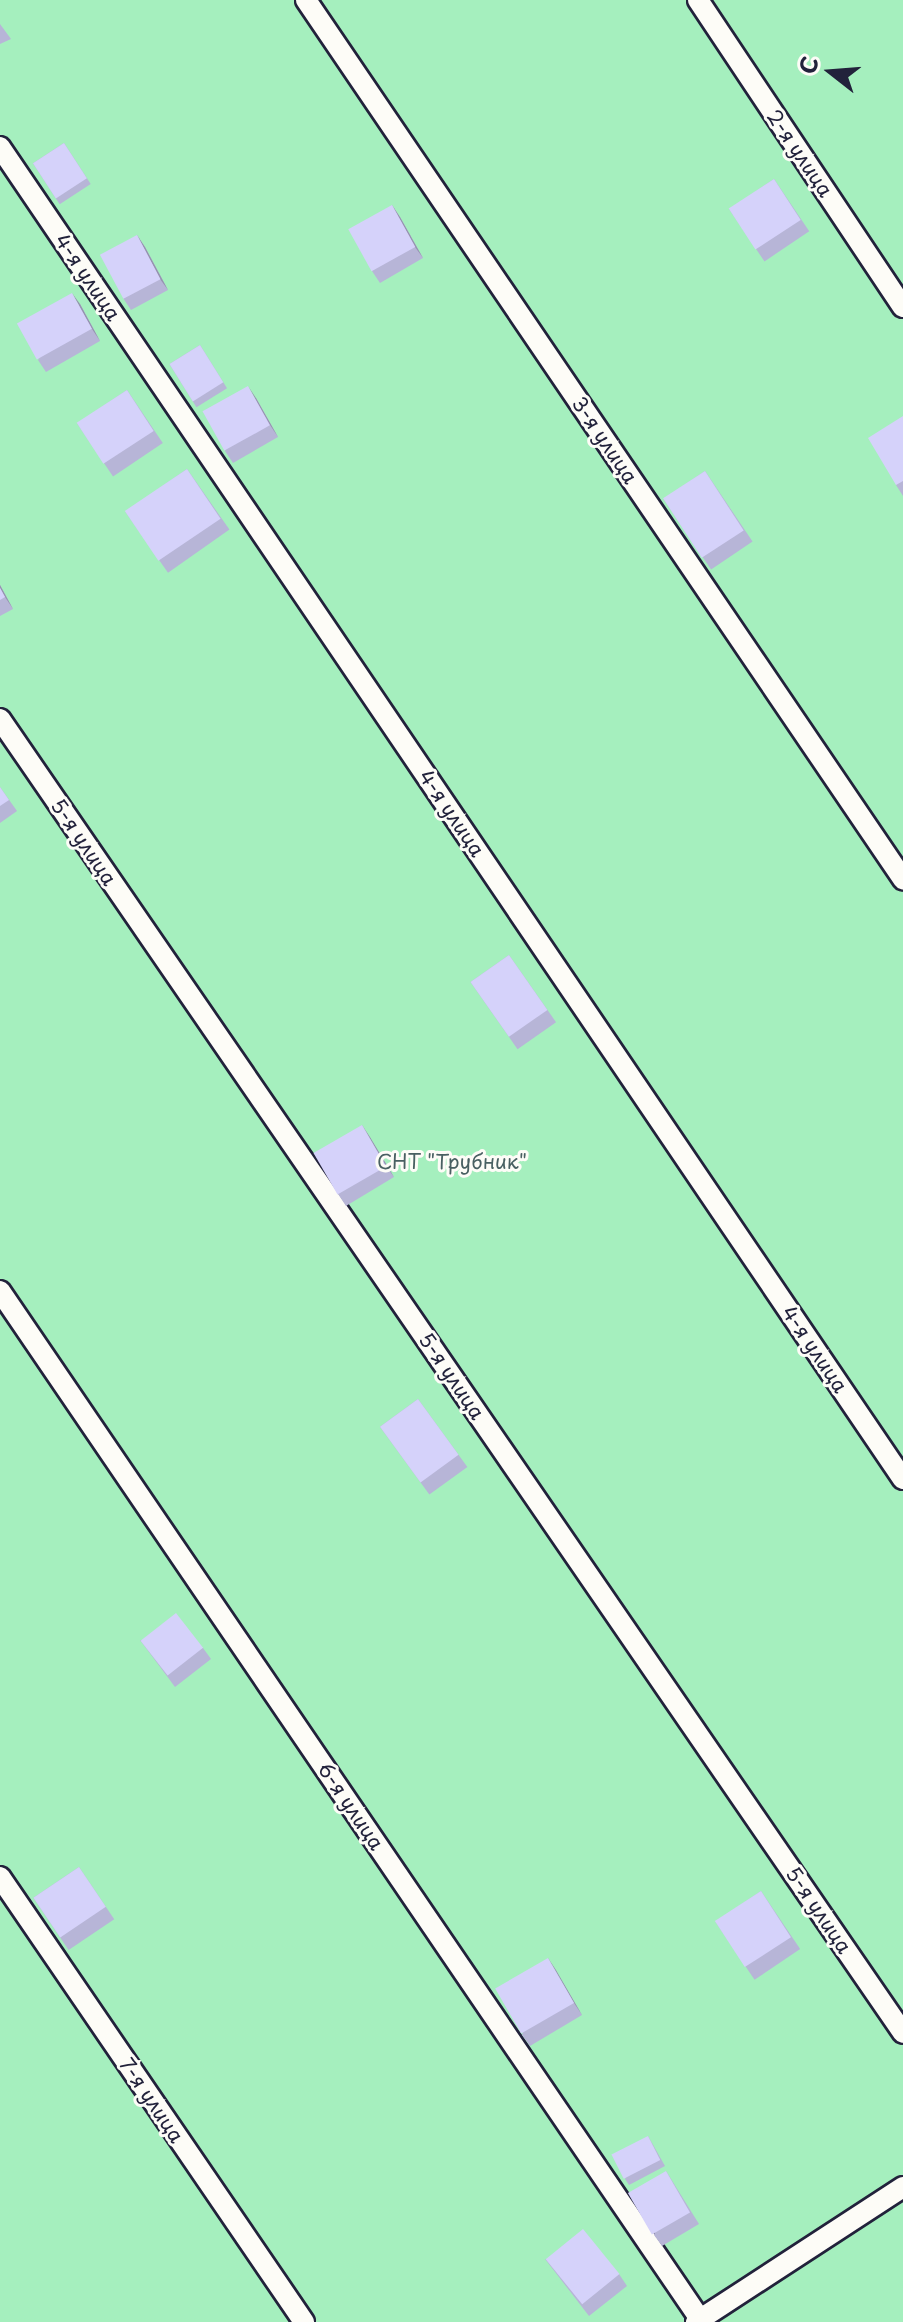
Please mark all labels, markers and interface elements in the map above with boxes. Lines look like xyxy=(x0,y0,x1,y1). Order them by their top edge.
north arrow xyxy=(791,32,871,112)
text: С xyxy=(789,52,826,78)
street label: 2-я улица xyxy=(762,104,838,202)
street label: 4-я улица xyxy=(50,229,126,325)
street label: 3-я улица xyxy=(567,392,643,488)
street label: 4-я улица xyxy=(414,765,490,861)
street label: 5-я улица xyxy=(46,794,122,890)
park label: СНТ "Трубник" xyxy=(377,1149,527,1173)
street label: 4-я улица xyxy=(777,1301,853,1397)
street label: 5-я улица xyxy=(414,1328,490,1424)
street label: 6-я улица xyxy=(313,1757,389,1855)
street label: 5-я улица xyxy=(781,1862,857,1958)
street label: 7-я улица xyxy=(115,2053,189,2147)

